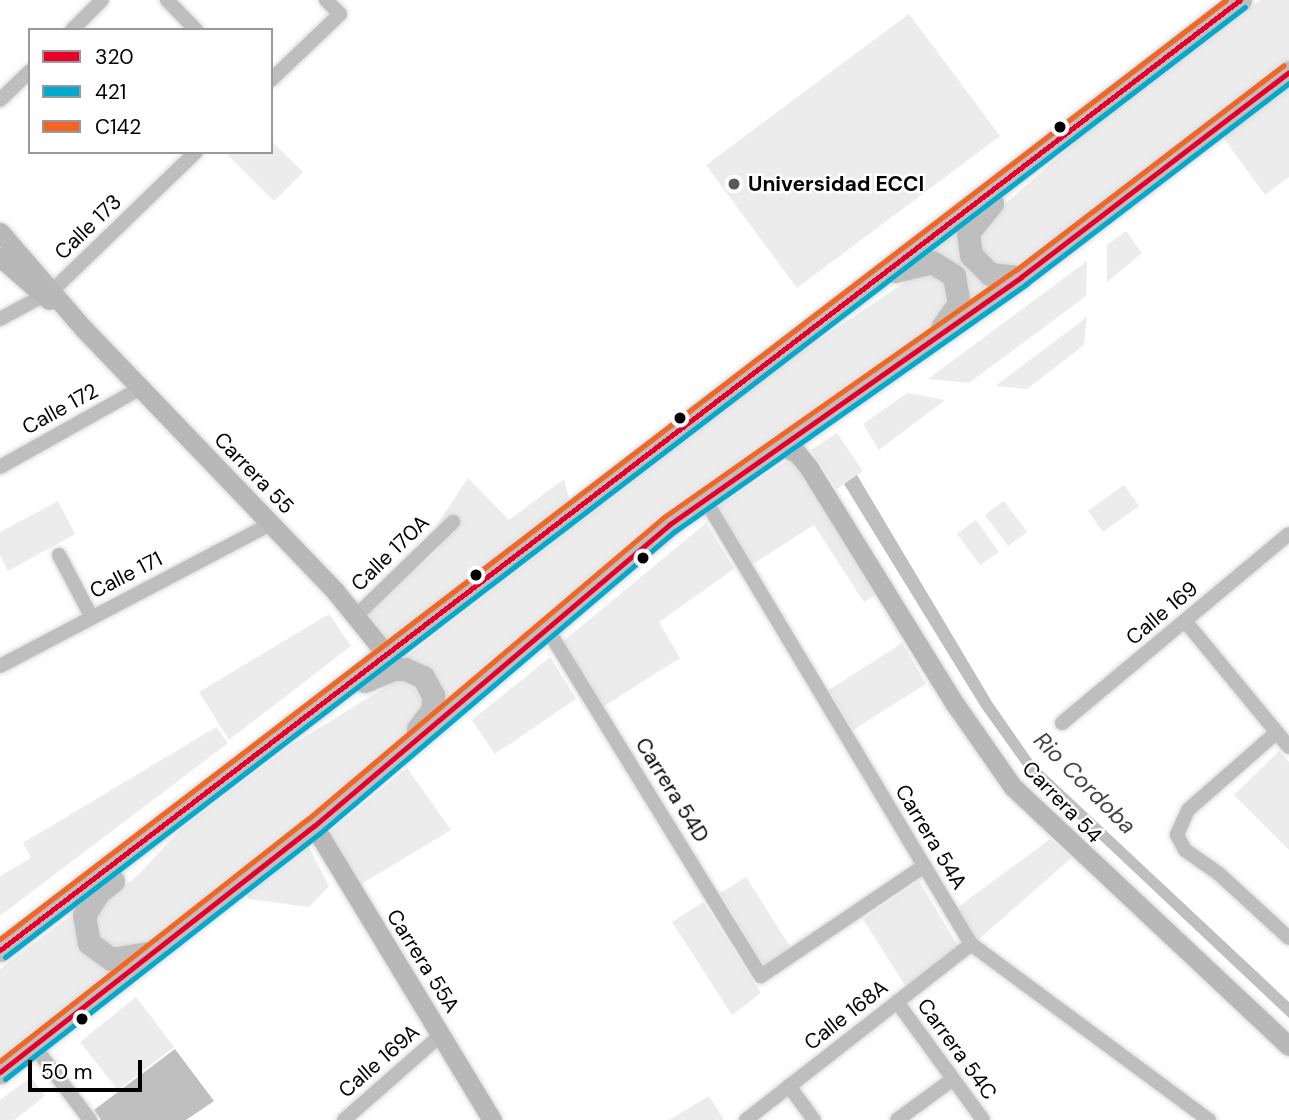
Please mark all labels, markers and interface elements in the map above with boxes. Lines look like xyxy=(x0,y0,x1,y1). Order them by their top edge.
legend xyxy=(28,28,273,154)
text: 320 xyxy=(95,43,134,71)
text: 421 xyxy=(95,78,126,106)
text: C142 xyxy=(95,113,141,141)
unlabelled marker xyxy=(1053,120,1067,134)
place label: Universidad ECCI xyxy=(748,171,924,197)
marker: Universidad ECCI xyxy=(726,176,742,192)
street label: Calle 173 xyxy=(49,189,127,265)
street label: Calle 172 xyxy=(18,378,102,440)
unlabelled marker xyxy=(673,411,687,425)
street label: Carrera 55 xyxy=(209,427,299,519)
street label: Calle 170A xyxy=(346,510,434,596)
street label: Calle 171 xyxy=(86,546,166,604)
unlabelled marker xyxy=(636,551,650,565)
unlabelled marker xyxy=(469,568,483,582)
street label: Calle 169 xyxy=(1121,576,1203,650)
water label: Rio Cordoba xyxy=(1028,726,1142,840)
street label: Carrera 54D xyxy=(630,733,714,847)
street label: Carrera 54 xyxy=(1017,756,1107,848)
street label: Carrera 54A xyxy=(890,780,972,894)
street label: Carrera 55A xyxy=(381,905,465,1017)
street label: Calle 168A xyxy=(799,975,893,1055)
street label: Carrera 54C xyxy=(912,993,1002,1105)
unlabelled marker xyxy=(75,1012,89,1026)
street label: Calle 169A xyxy=(333,1019,425,1103)
scale bar xyxy=(32,1046,145,1090)
text: 50 m xyxy=(41,1058,92,1086)

